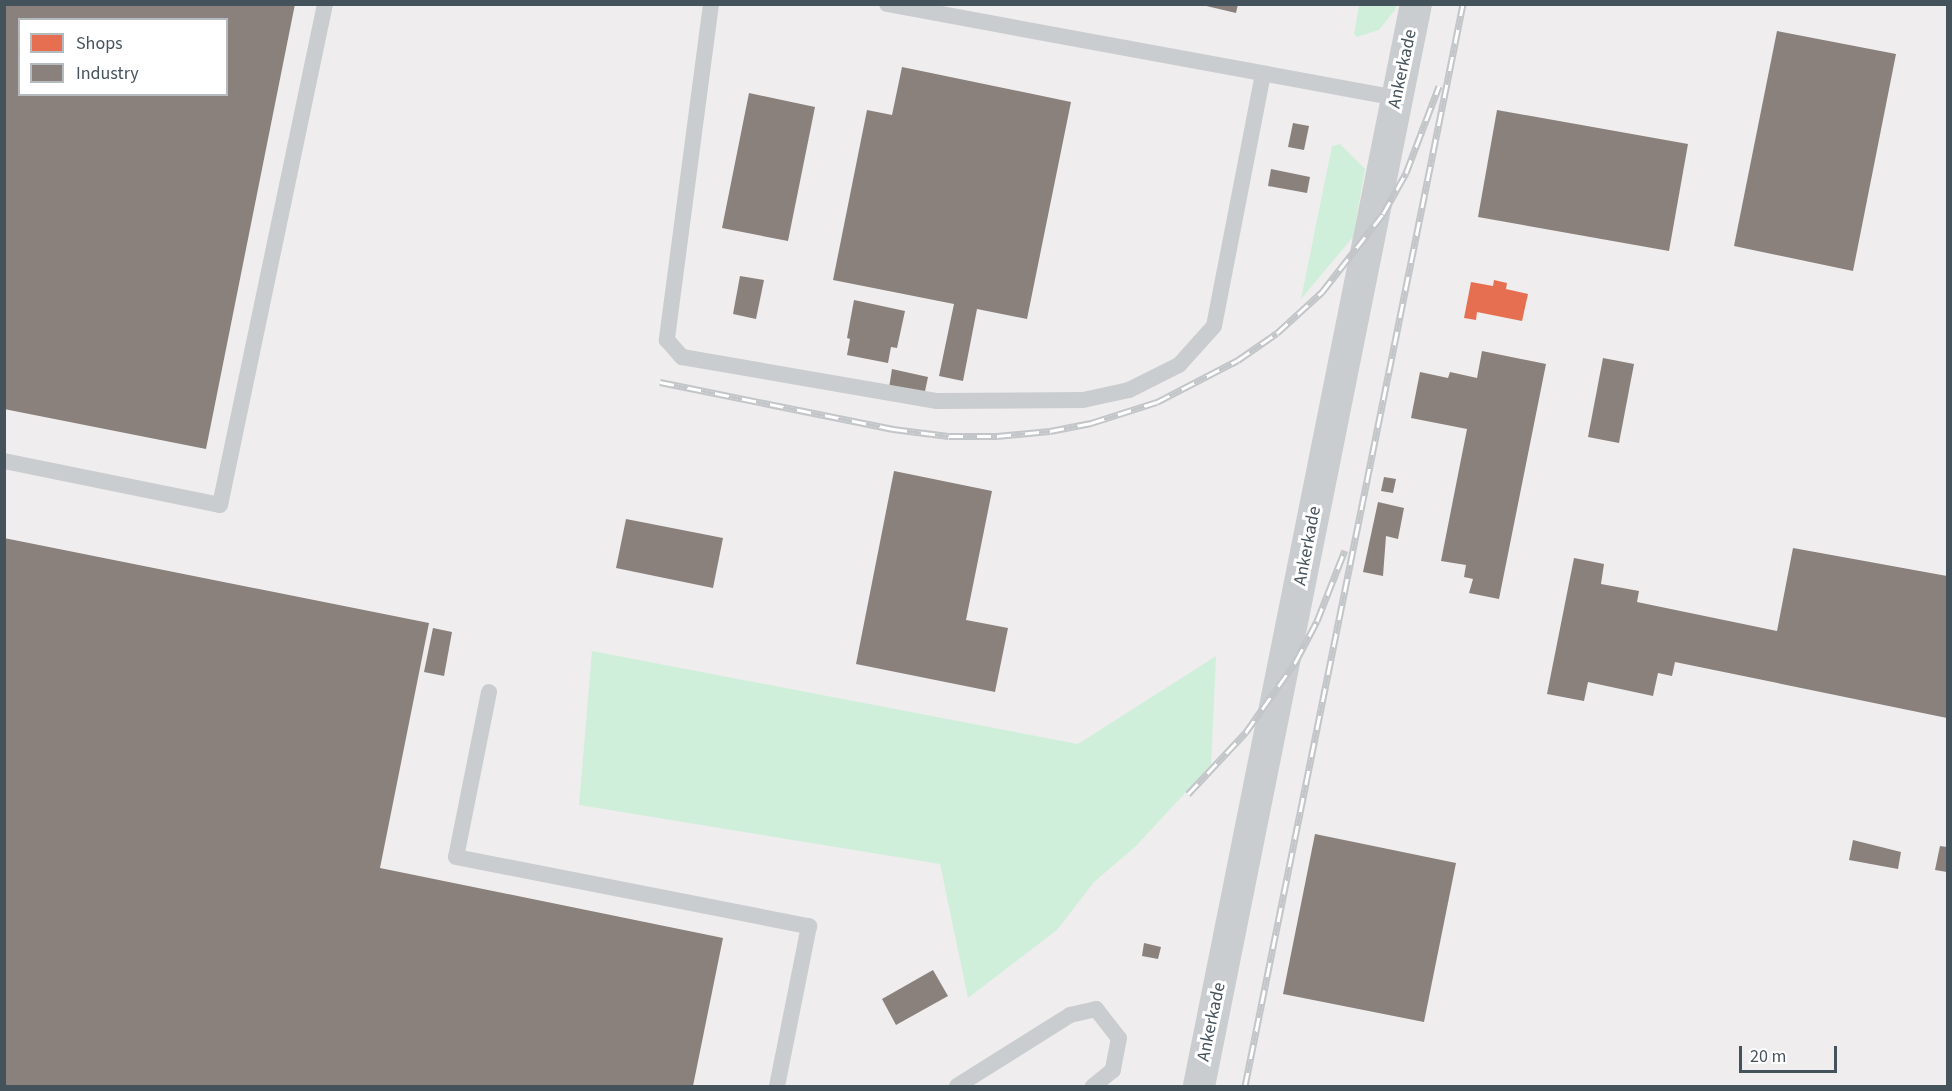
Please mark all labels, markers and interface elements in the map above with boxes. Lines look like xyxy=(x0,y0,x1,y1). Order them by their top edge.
legend xyxy=(18,18,228,96)
street label: Ankerkade xyxy=(1384,28,1422,110)
text: Shops xyxy=(76,31,123,56)
text: Industry xyxy=(76,61,139,86)
street label: Ankerkade xyxy=(1290,505,1326,587)
street label: Ankerkade xyxy=(1193,981,1231,1063)
scale bar xyxy=(1742,1034,1840,1072)
text: 20 m xyxy=(1750,1044,1786,1069)

